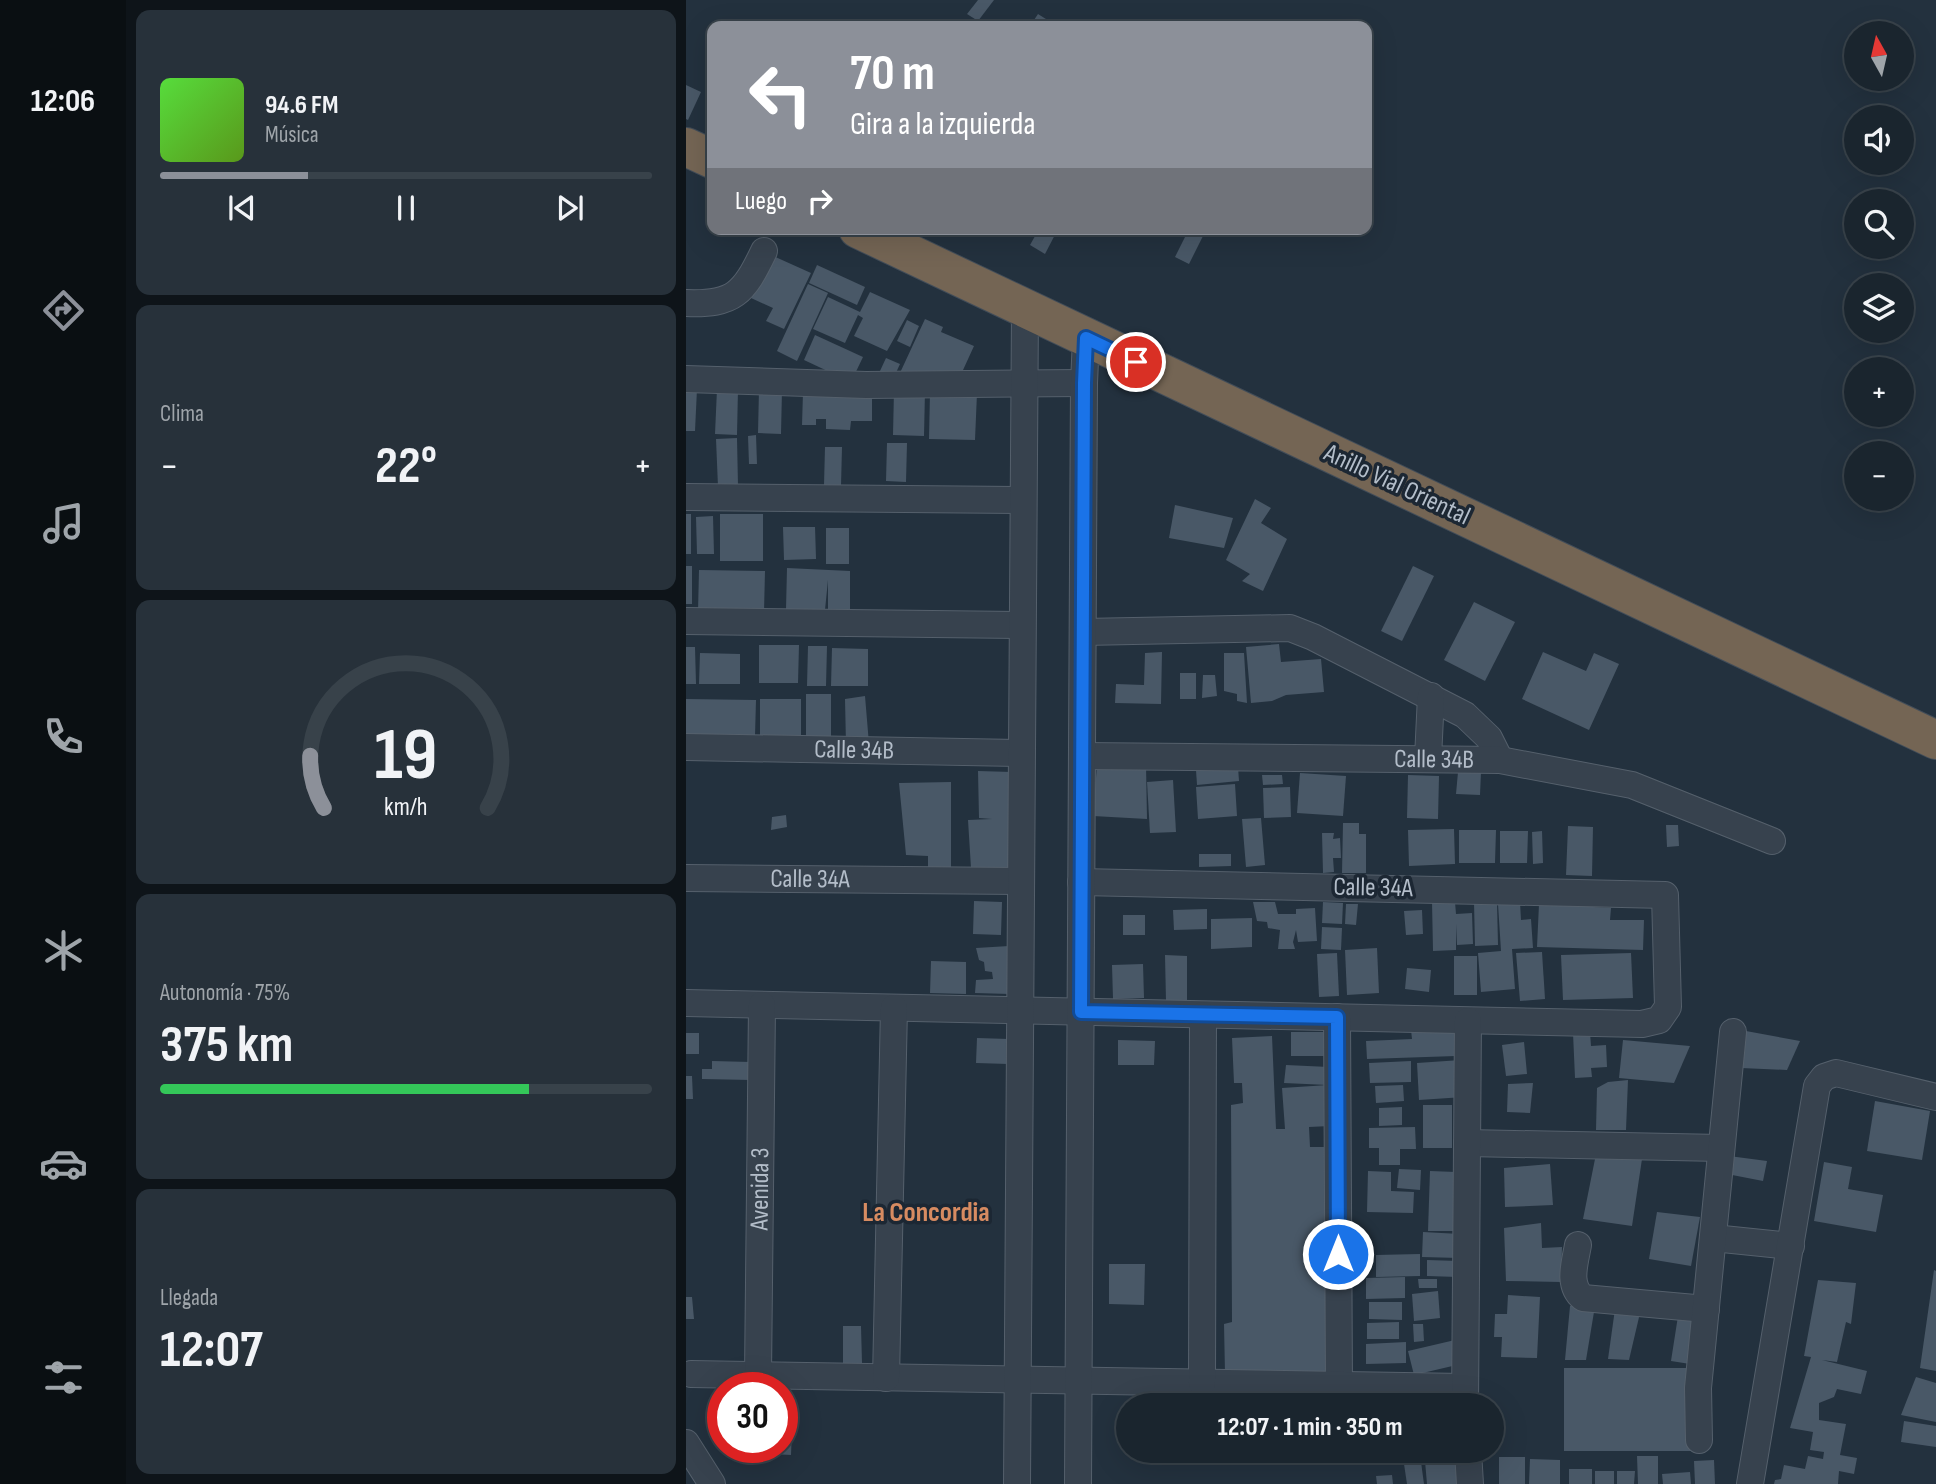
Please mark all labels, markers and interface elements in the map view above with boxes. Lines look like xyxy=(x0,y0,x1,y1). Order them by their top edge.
north arrow xyxy=(1844,21,1914,91)
map controls xyxy=(1844,21,1914,511)
text: 70 m xyxy=(850,45,935,104)
icon: left xyxy=(735,49,826,140)
text: 12:06 xyxy=(31,82,95,121)
text: 94.6 FM xyxy=(265,90,338,121)
text: Gira a la izquierda xyxy=(850,105,1036,144)
button: sound xyxy=(1844,105,1914,175)
text: Música xyxy=(265,121,319,149)
icon: right xyxy=(801,182,839,220)
text: Luego xyxy=(735,186,787,217)
icon: previous xyxy=(223,189,261,227)
icon: pause xyxy=(387,189,425,227)
icon: next xyxy=(551,189,589,227)
button: search xyxy=(1844,189,1914,259)
button: layers xyxy=(1844,273,1914,343)
icon: directions xyxy=(39,286,88,335)
pin xyxy=(1106,332,1166,392)
icon: arrive xyxy=(1117,343,1155,381)
button: + xyxy=(1844,357,1914,427)
text: Clima xyxy=(160,400,204,428)
text: 22° xyxy=(375,435,437,498)
street label: Anillo Vial Oriental xyxy=(1318,437,1475,532)
button: − xyxy=(1844,441,1914,511)
text: − xyxy=(160,444,179,489)
text: + xyxy=(633,444,652,489)
icon: music xyxy=(39,499,88,548)
icon: phone xyxy=(39,712,88,761)
text: 19 xyxy=(374,712,438,800)
street label: Calle 34B xyxy=(814,734,894,766)
street label: Calle 34B xyxy=(1394,743,1474,775)
text: km/h xyxy=(384,792,428,823)
street label: Calle 34A xyxy=(770,863,851,895)
street label: Calle 34A xyxy=(1333,872,1414,904)
icon: climate xyxy=(39,926,88,975)
text: Autonomía · 75% xyxy=(160,979,290,1007)
text: 375 km xyxy=(160,1014,293,1077)
icon: car xyxy=(39,1139,88,1188)
street label: Avenida 3 xyxy=(744,1147,776,1232)
district label: La Concordia xyxy=(862,1196,990,1229)
position arrow xyxy=(1301,1217,1375,1291)
text: Llegada xyxy=(160,1284,218,1312)
text: 12:07 xyxy=(160,1319,263,1382)
icon: filters xyxy=(39,1353,88,1402)
speed limit sign: 30 xyxy=(707,1372,798,1463)
text: 12:07 · 1 min · 350 m xyxy=(1217,1412,1403,1443)

